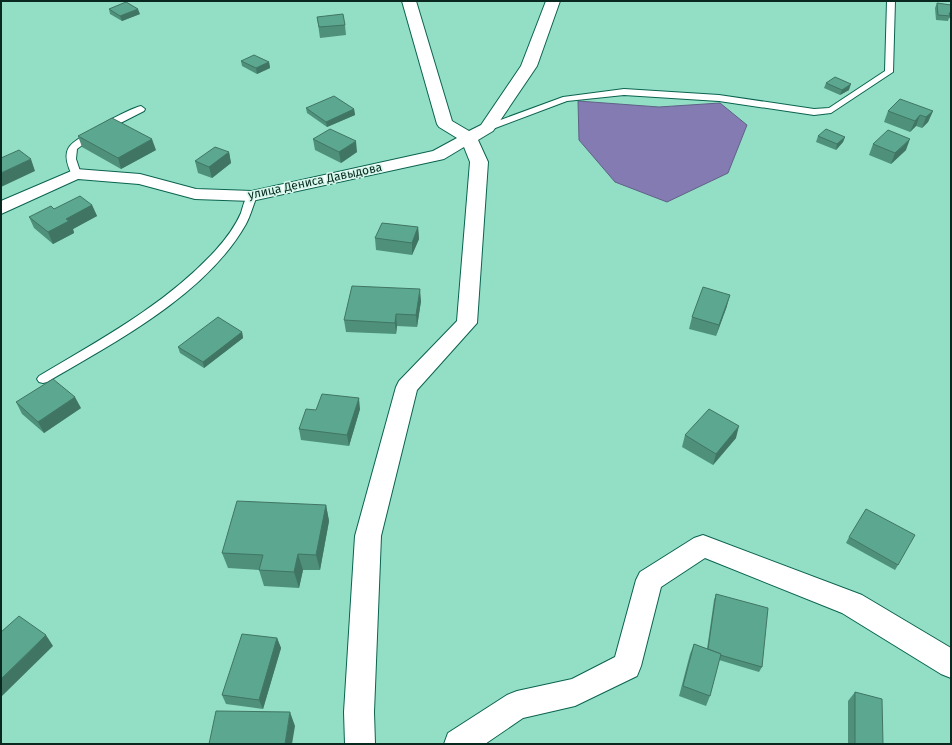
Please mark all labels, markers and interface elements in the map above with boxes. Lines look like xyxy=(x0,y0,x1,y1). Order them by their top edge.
street label: улица Дениса Давыдова xyxy=(247,160,383,202)

